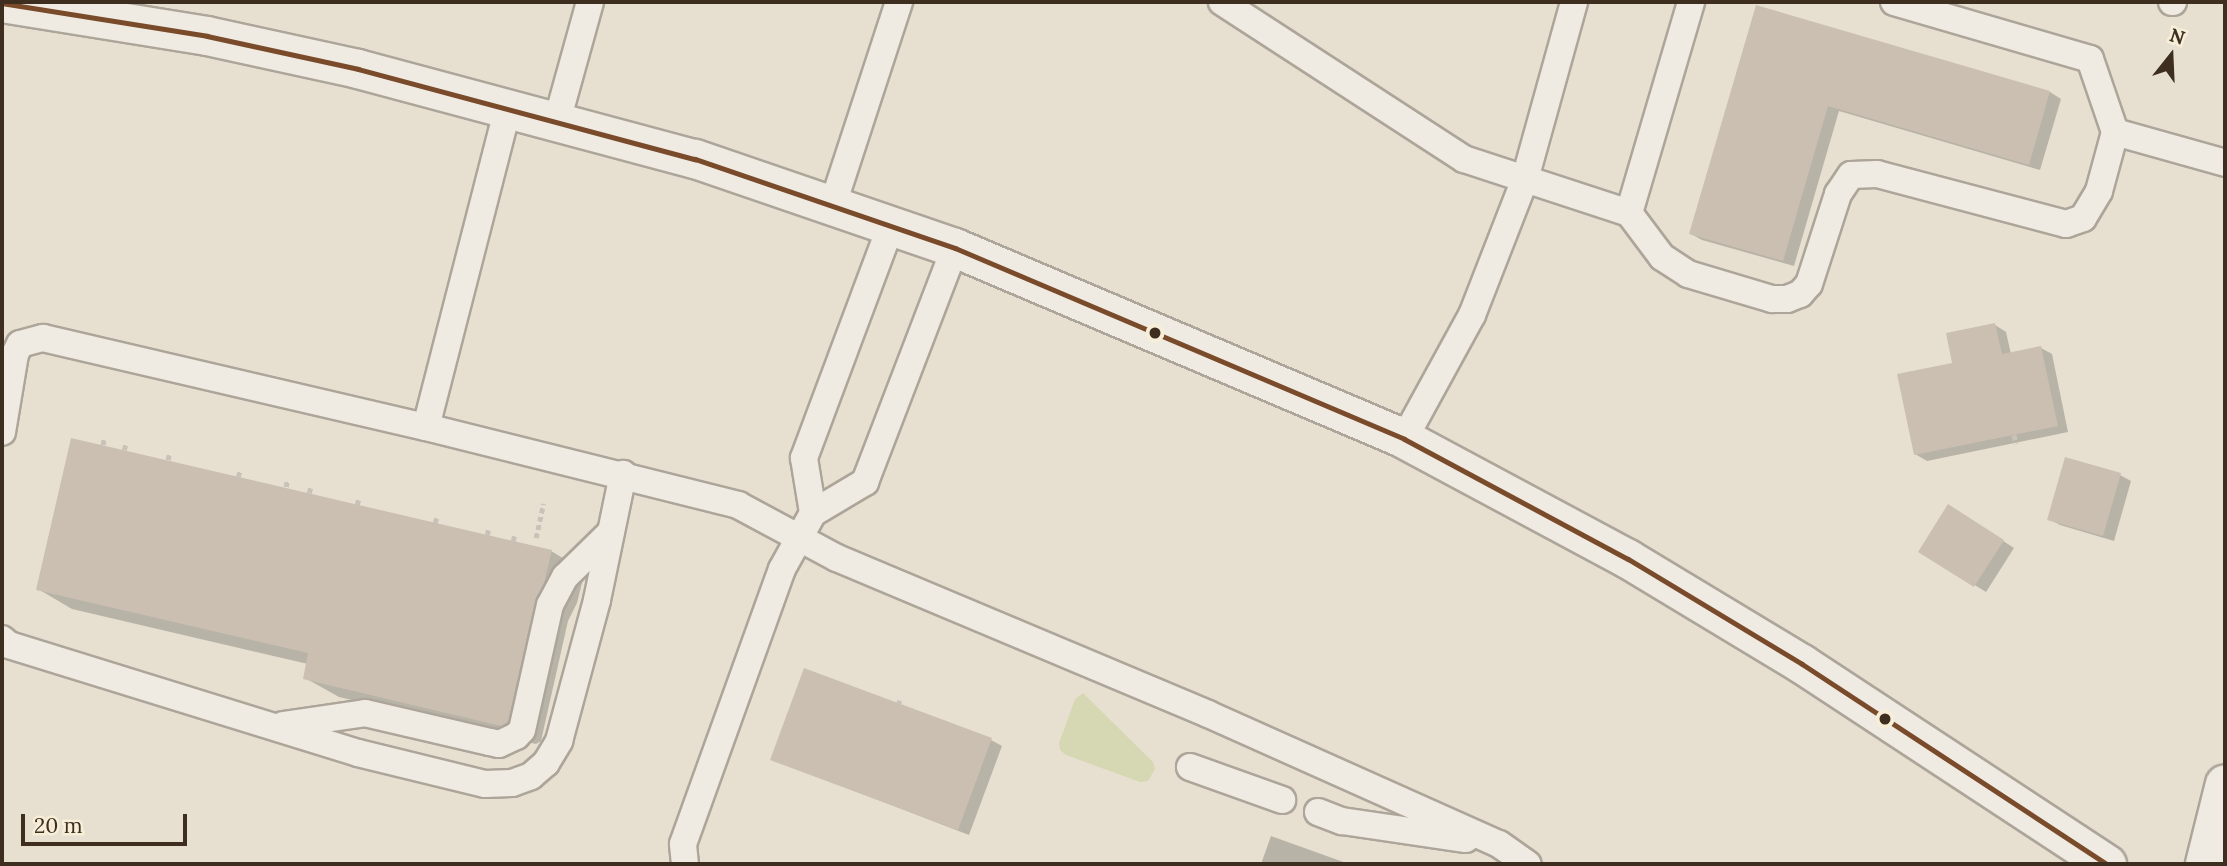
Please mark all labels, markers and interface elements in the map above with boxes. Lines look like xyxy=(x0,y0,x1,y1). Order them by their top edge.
north arrow xyxy=(2136,21,2206,91)
text: N xyxy=(2167,22,2188,50)
unlabelled marker xyxy=(1148,326,1162,340)
unlabelled marker xyxy=(1878,712,1892,726)
scale bar xyxy=(24,800,191,844)
text: 20 m xyxy=(34,812,83,839)

